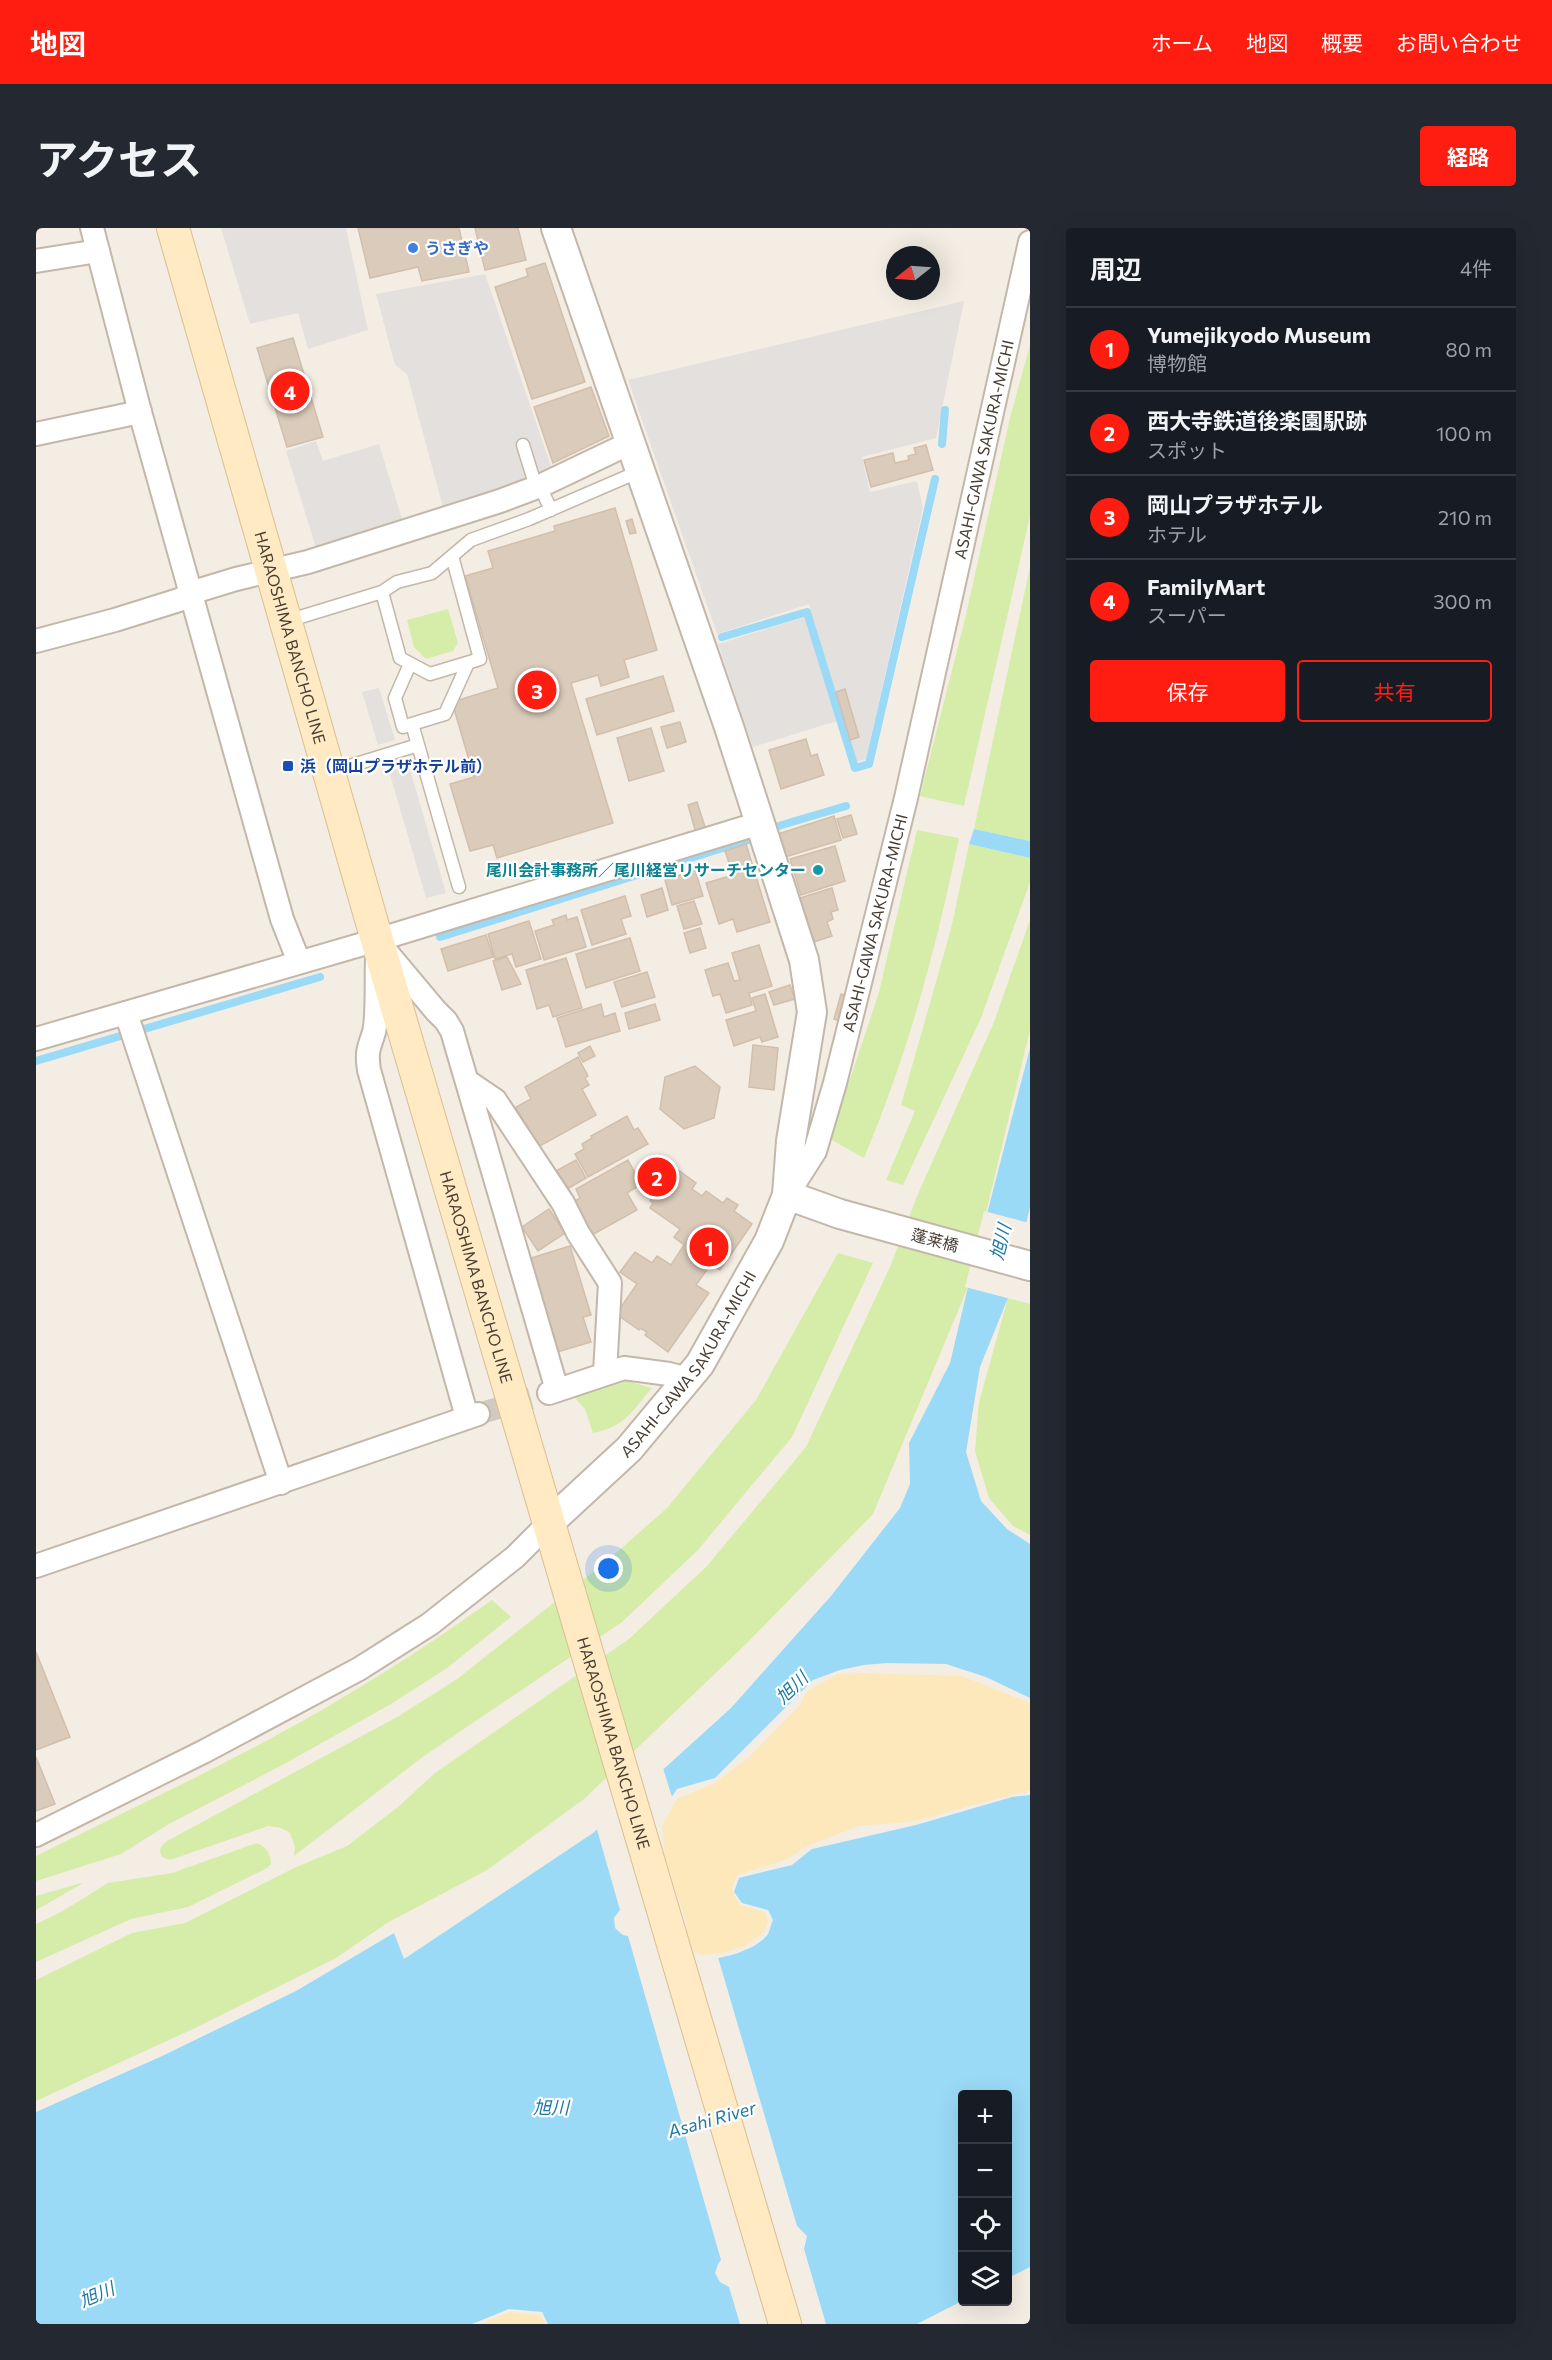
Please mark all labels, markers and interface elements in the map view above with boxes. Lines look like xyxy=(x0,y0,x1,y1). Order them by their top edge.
text: 地図 xyxy=(30,26,86,60)
text: ホーム xyxy=(1151,30,1213,55)
text: 地図 xyxy=(1246,30,1288,55)
text: 概要 xyxy=(1321,30,1363,55)
text: お問い合わせ xyxy=(1396,30,1522,55)
button: 経路 xyxy=(1420,126,1516,186)
text: アクセス xyxy=(36,132,202,184)
place label: うさぎや xyxy=(425,238,489,257)
marker: うさぎや xyxy=(406,241,420,255)
north arrow xyxy=(886,246,940,300)
text: 周辺 xyxy=(1090,253,1142,284)
text: 4件 xyxy=(1460,256,1492,280)
text: Yumejikyodo Museum xyxy=(1147,321,1371,348)
text: 1 xyxy=(1105,337,1114,361)
text: 80 m xyxy=(1446,337,1492,361)
street label: ASAHI-GAWA SAKURA-MICHI xyxy=(950,338,1017,561)
text: 博物館 xyxy=(1147,351,1207,375)
pin: 4 xyxy=(270,368,310,414)
text: 西大寺鉄道後楽園駅跡 xyxy=(1147,407,1367,434)
text: 2 xyxy=(1104,421,1115,445)
text: 100 m xyxy=(1436,421,1492,445)
text: スポット xyxy=(1147,438,1227,462)
text: 岡山プラザホテル xyxy=(1147,491,1323,518)
text: 3 xyxy=(1104,505,1115,529)
text: 210 m xyxy=(1438,505,1492,529)
text: ホテル xyxy=(1147,522,1207,546)
street label: HARAOSHIMA BANCHO LINE xyxy=(251,529,330,746)
text: FamilyMart xyxy=(1147,573,1265,600)
text: 4 xyxy=(1103,589,1116,613)
text: 300 m xyxy=(1433,589,1492,613)
text: スーパー xyxy=(1147,603,1227,627)
button: 保存 xyxy=(1090,660,1285,722)
button: 共有 xyxy=(1297,660,1492,722)
pin: 3 xyxy=(518,668,556,712)
place label: 浜（岡山プラザホテル前） xyxy=(300,756,492,775)
marker: 浜（岡山プラザホテル前） xyxy=(281,759,295,773)
street label: ASAHI-GAWA SAKURA-MICHI xyxy=(838,812,911,1034)
place label: 尾川会計事務所／尾川経営リサーチセンター xyxy=(486,860,806,879)
marker: 尾川会計事務所／尾川経営リサーチセンター xyxy=(811,863,825,877)
pin: 2 xyxy=(638,1154,676,1200)
street label: HARAOSHIMA BANCHO LINE xyxy=(437,1168,517,1385)
water label: 旭川 xyxy=(985,1220,1016,1262)
pin: 1 xyxy=(690,1224,728,1270)
street label: 蓬莱橋 xyxy=(909,1224,961,1255)
street label: ASAHI-GAWA SAKURA-MICHI xyxy=(616,1267,759,1461)
your location xyxy=(594,1554,623,1583)
street label: HARAOSHIMA BANCHO LINE xyxy=(574,1635,655,1851)
water label: 旭川 xyxy=(771,1665,813,1708)
map controls xyxy=(958,2090,1012,2306)
button: + xyxy=(958,2090,1012,2144)
water label: 旭川 xyxy=(533,2096,571,2118)
water label: Asahi River xyxy=(664,2096,759,2142)
button: − xyxy=(958,2144,1012,2198)
button: locate xyxy=(958,2198,1012,2252)
button: layers xyxy=(958,2252,1012,2306)
water label: 旭川 xyxy=(76,2276,119,2311)

